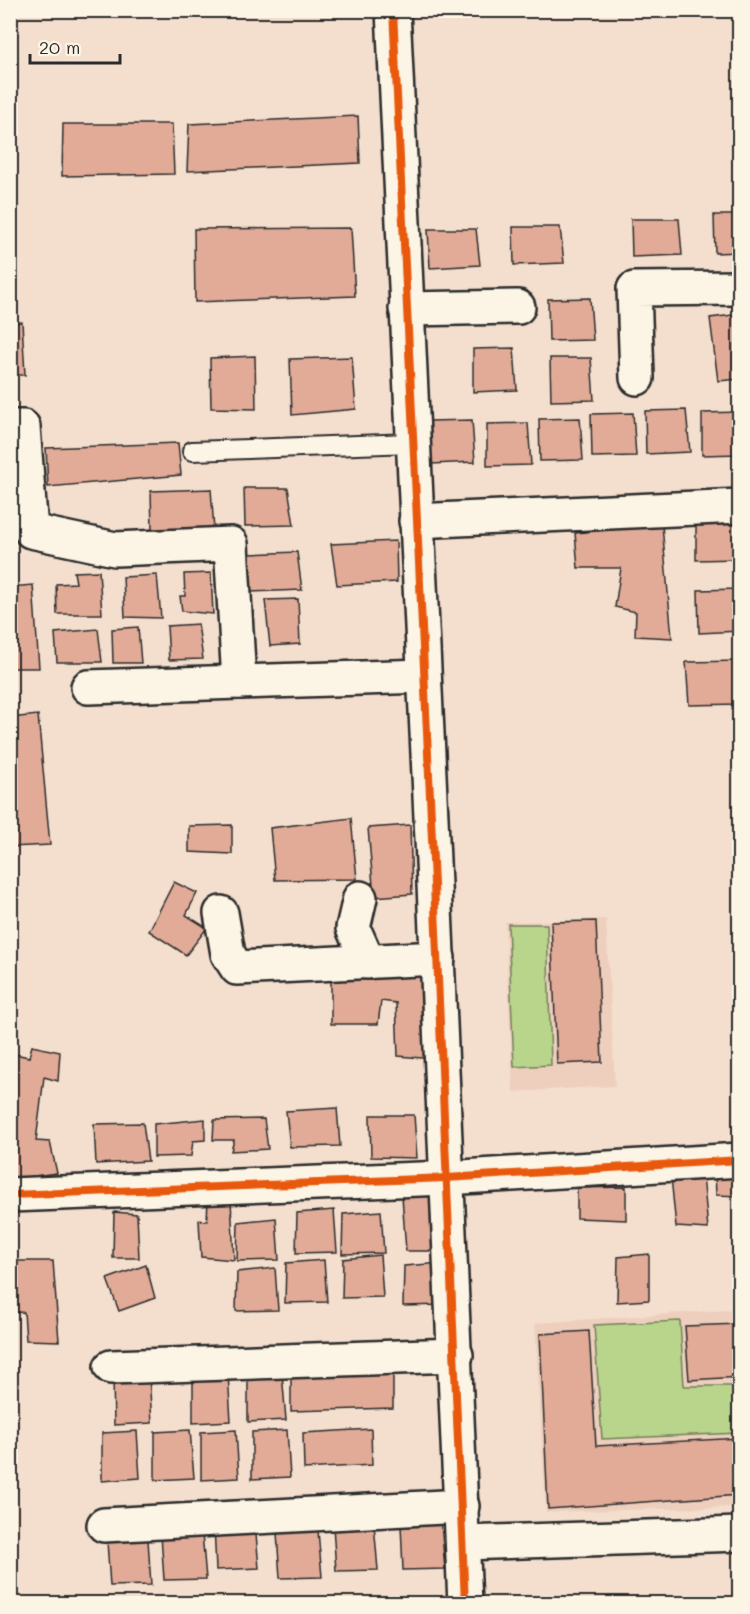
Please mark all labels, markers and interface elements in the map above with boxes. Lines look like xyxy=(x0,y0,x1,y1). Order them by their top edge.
scale bar xyxy=(30,27,120,65)
text: 20 m xyxy=(39,35,80,59)

